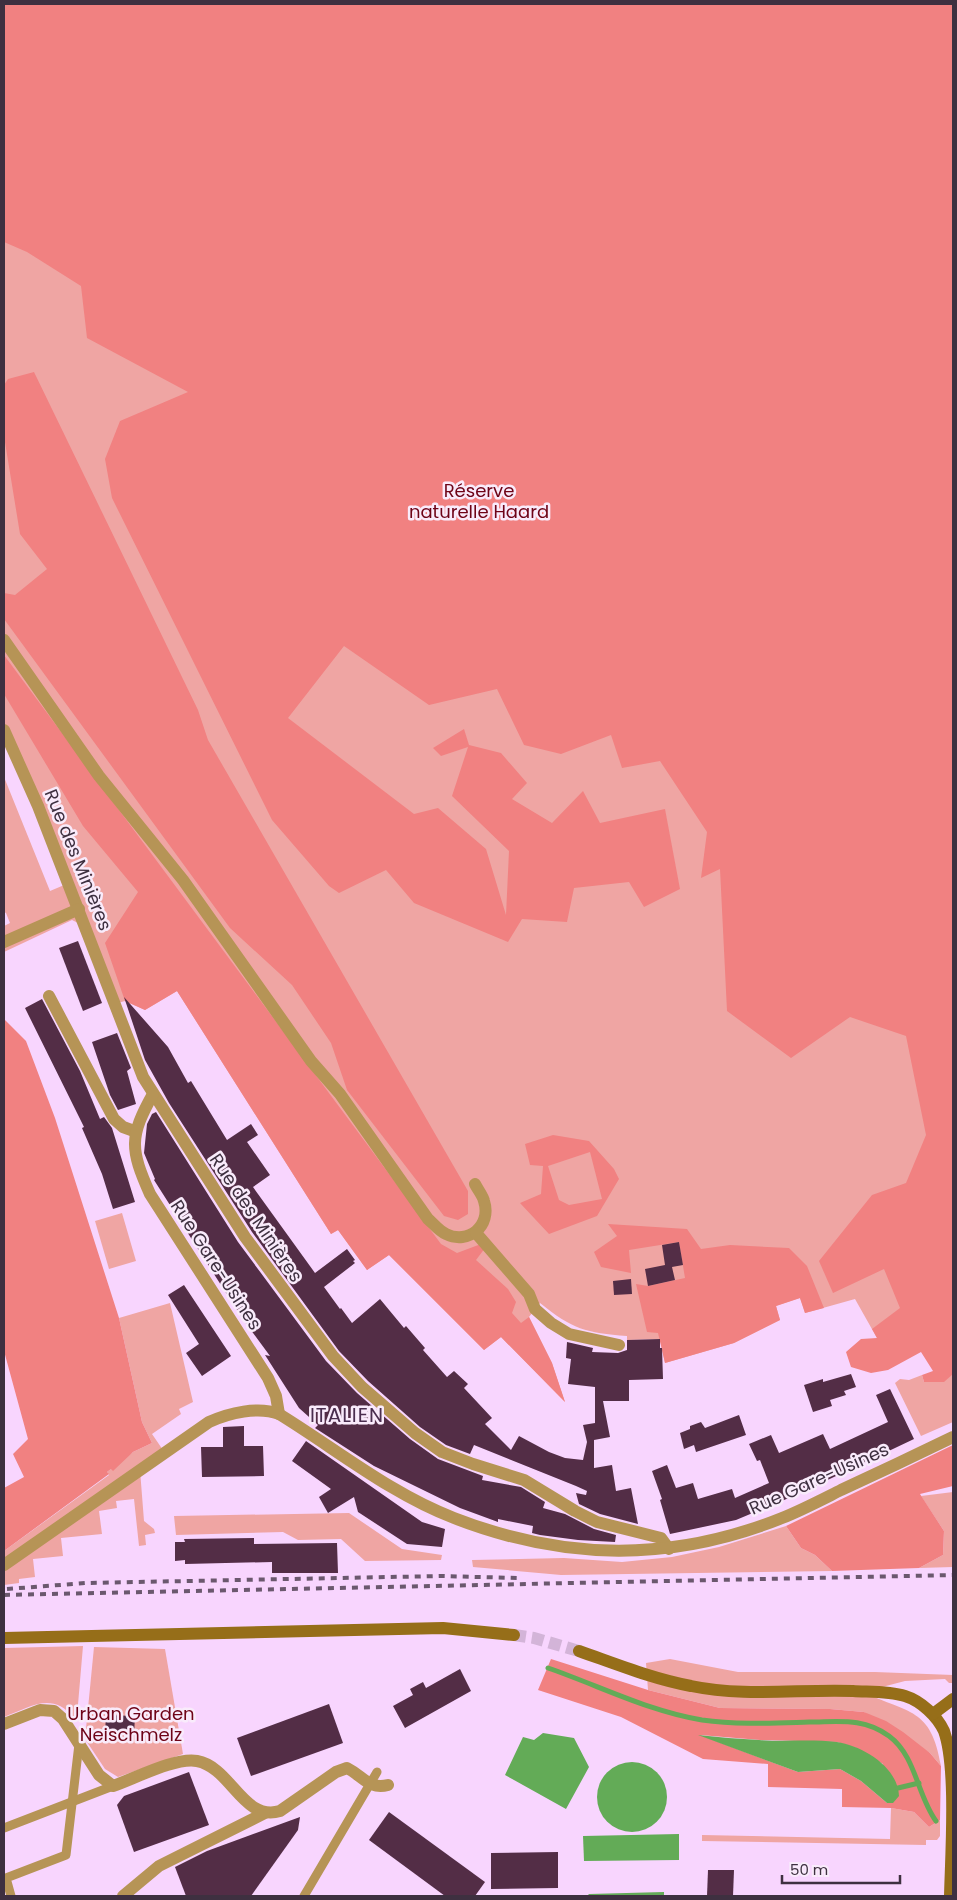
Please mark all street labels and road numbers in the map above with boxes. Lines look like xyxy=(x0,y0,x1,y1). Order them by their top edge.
street label: Rue des Minières xyxy=(39,785,118,934)
street label: Rue des Minières xyxy=(204,1148,309,1287)
street label: Rue Gare-Usines xyxy=(165,1195,268,1335)
street label: Rue Gare-Usines xyxy=(745,1437,893,1521)

